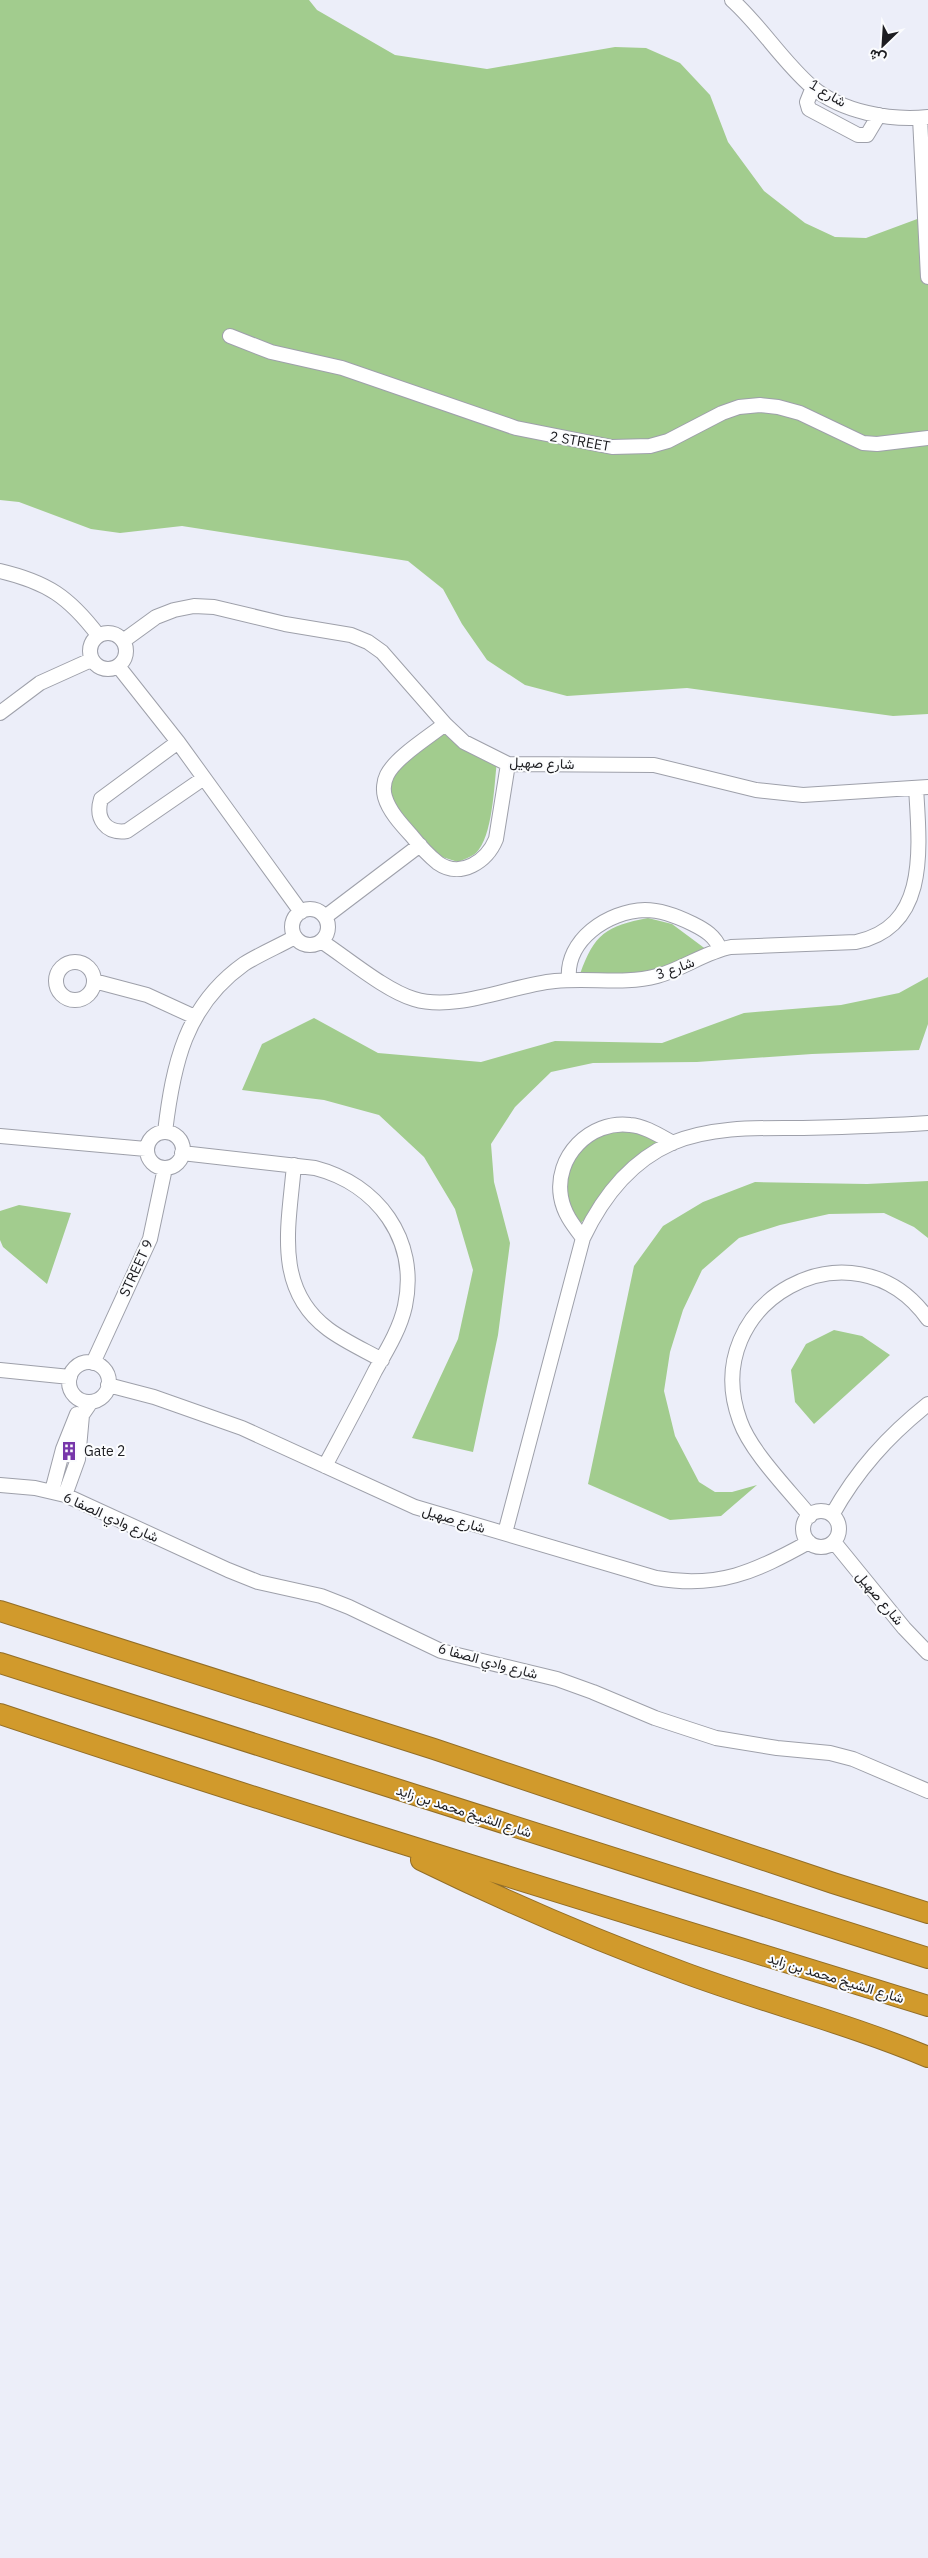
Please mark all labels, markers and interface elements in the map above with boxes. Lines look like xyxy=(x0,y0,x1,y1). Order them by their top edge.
north arrow xyxy=(858,20,908,70)
text: ش xyxy=(866,45,889,68)
street label: شارع 1 xyxy=(805,75,850,113)
street label: 2 STREET xyxy=(548,427,612,455)
street label: شارع صهيل xyxy=(509,753,575,775)
street label: 3 شارع xyxy=(653,953,698,985)
street label: STREET 9 xyxy=(115,1237,157,1299)
building icon: Gate 2 xyxy=(58,1440,80,1462)
place label: Gate 2 xyxy=(84,1442,125,1460)
street label: شارع وادي الصفا 6 xyxy=(59,1488,161,1549)
street label: شارع صهيل xyxy=(420,1501,488,1539)
street label: شارع صهيل xyxy=(851,1567,908,1630)
street label: شارع وادي الصفا 6 xyxy=(435,1639,540,1686)
street label: شارع الشيخ محمد بن زايد xyxy=(393,1781,534,1843)
street label: شارع الشيخ محمد بن زايد xyxy=(765,1949,906,2009)

